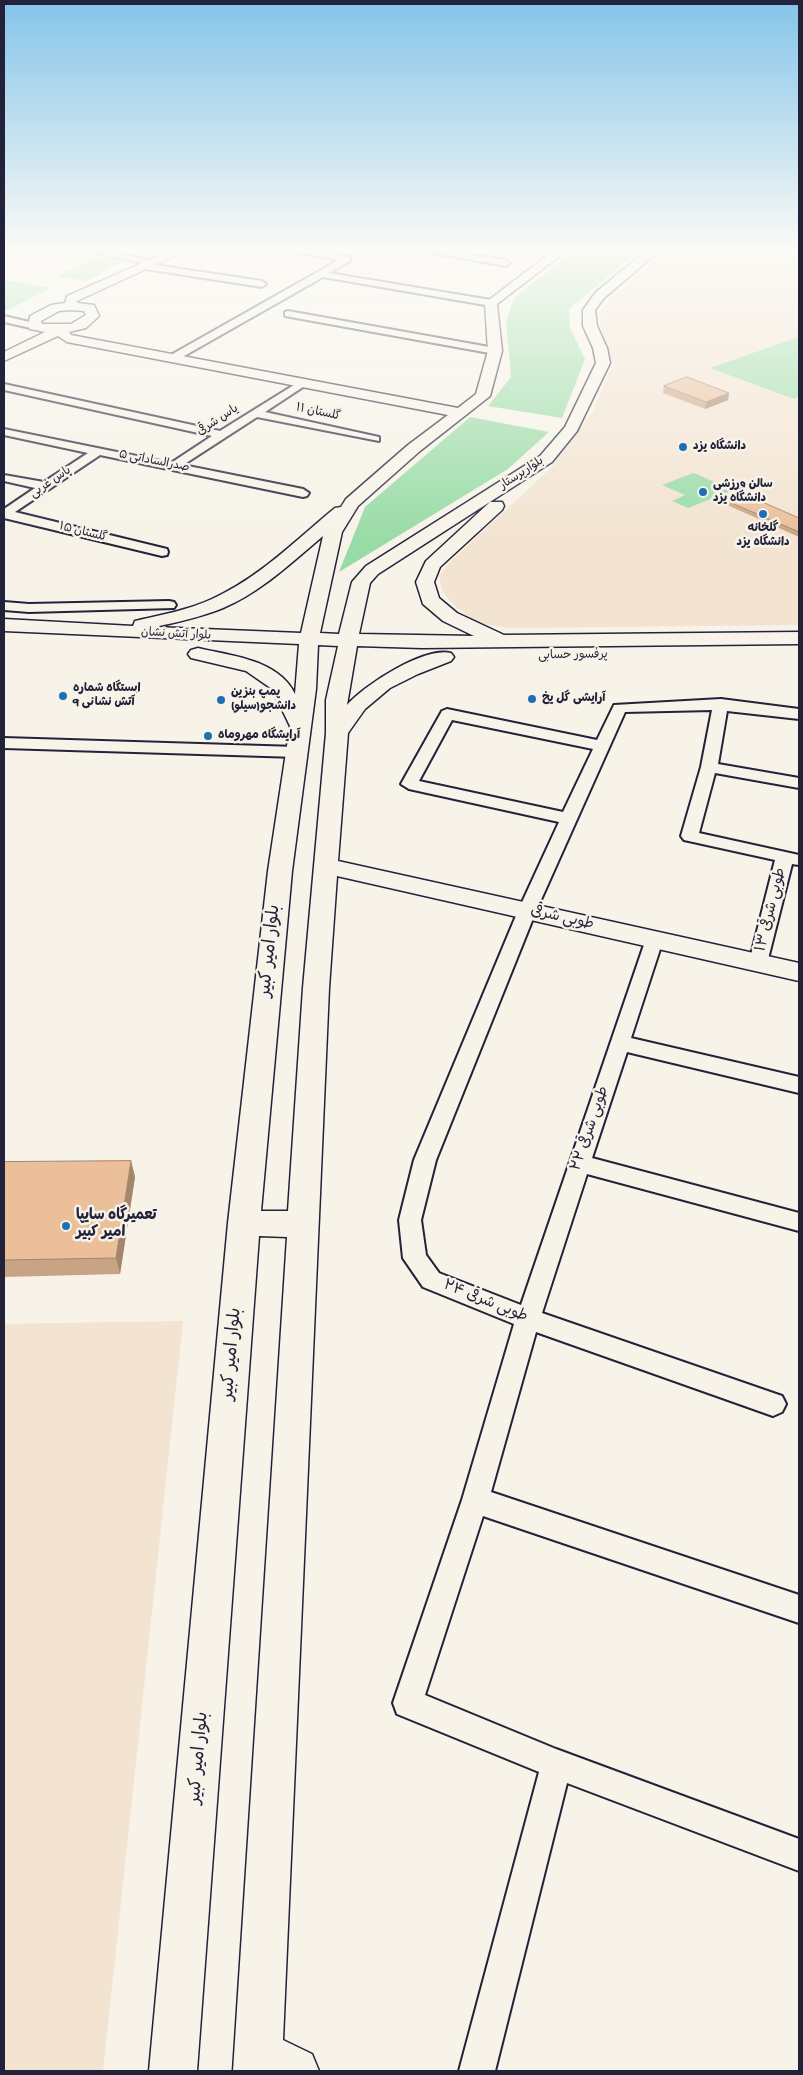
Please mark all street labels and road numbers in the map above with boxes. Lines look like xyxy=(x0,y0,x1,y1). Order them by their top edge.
street label: گلستان ۱۱ xyxy=(294,401,342,425)
street label: یاس شرقی xyxy=(195,402,241,440)
street label: صدرالساداتی ۵ xyxy=(117,448,191,476)
street label: بلوارپرستار xyxy=(497,454,547,494)
street label: یاس غربی xyxy=(28,464,74,502)
street label: گلستان ۱۵ xyxy=(57,520,109,546)
street label: بلوار آتش نشان xyxy=(140,626,212,644)
street label: پرفسور حسابی xyxy=(538,648,608,664)
street label: طوبی شرقی ۱۳ xyxy=(753,866,791,954)
street label: طوبی شرقی xyxy=(529,903,595,935)
street label: بلوار امیر کبیر xyxy=(255,904,287,998)
street label: طوبی شرقی ۲۲ xyxy=(568,1084,614,1174)
street label: طوبی شرقی ۲۴ xyxy=(440,1277,530,1327)
street label: بلوار امیر کبیر xyxy=(218,1307,248,1401)
street label: بلوار امیر کبیر xyxy=(185,1711,215,1805)

